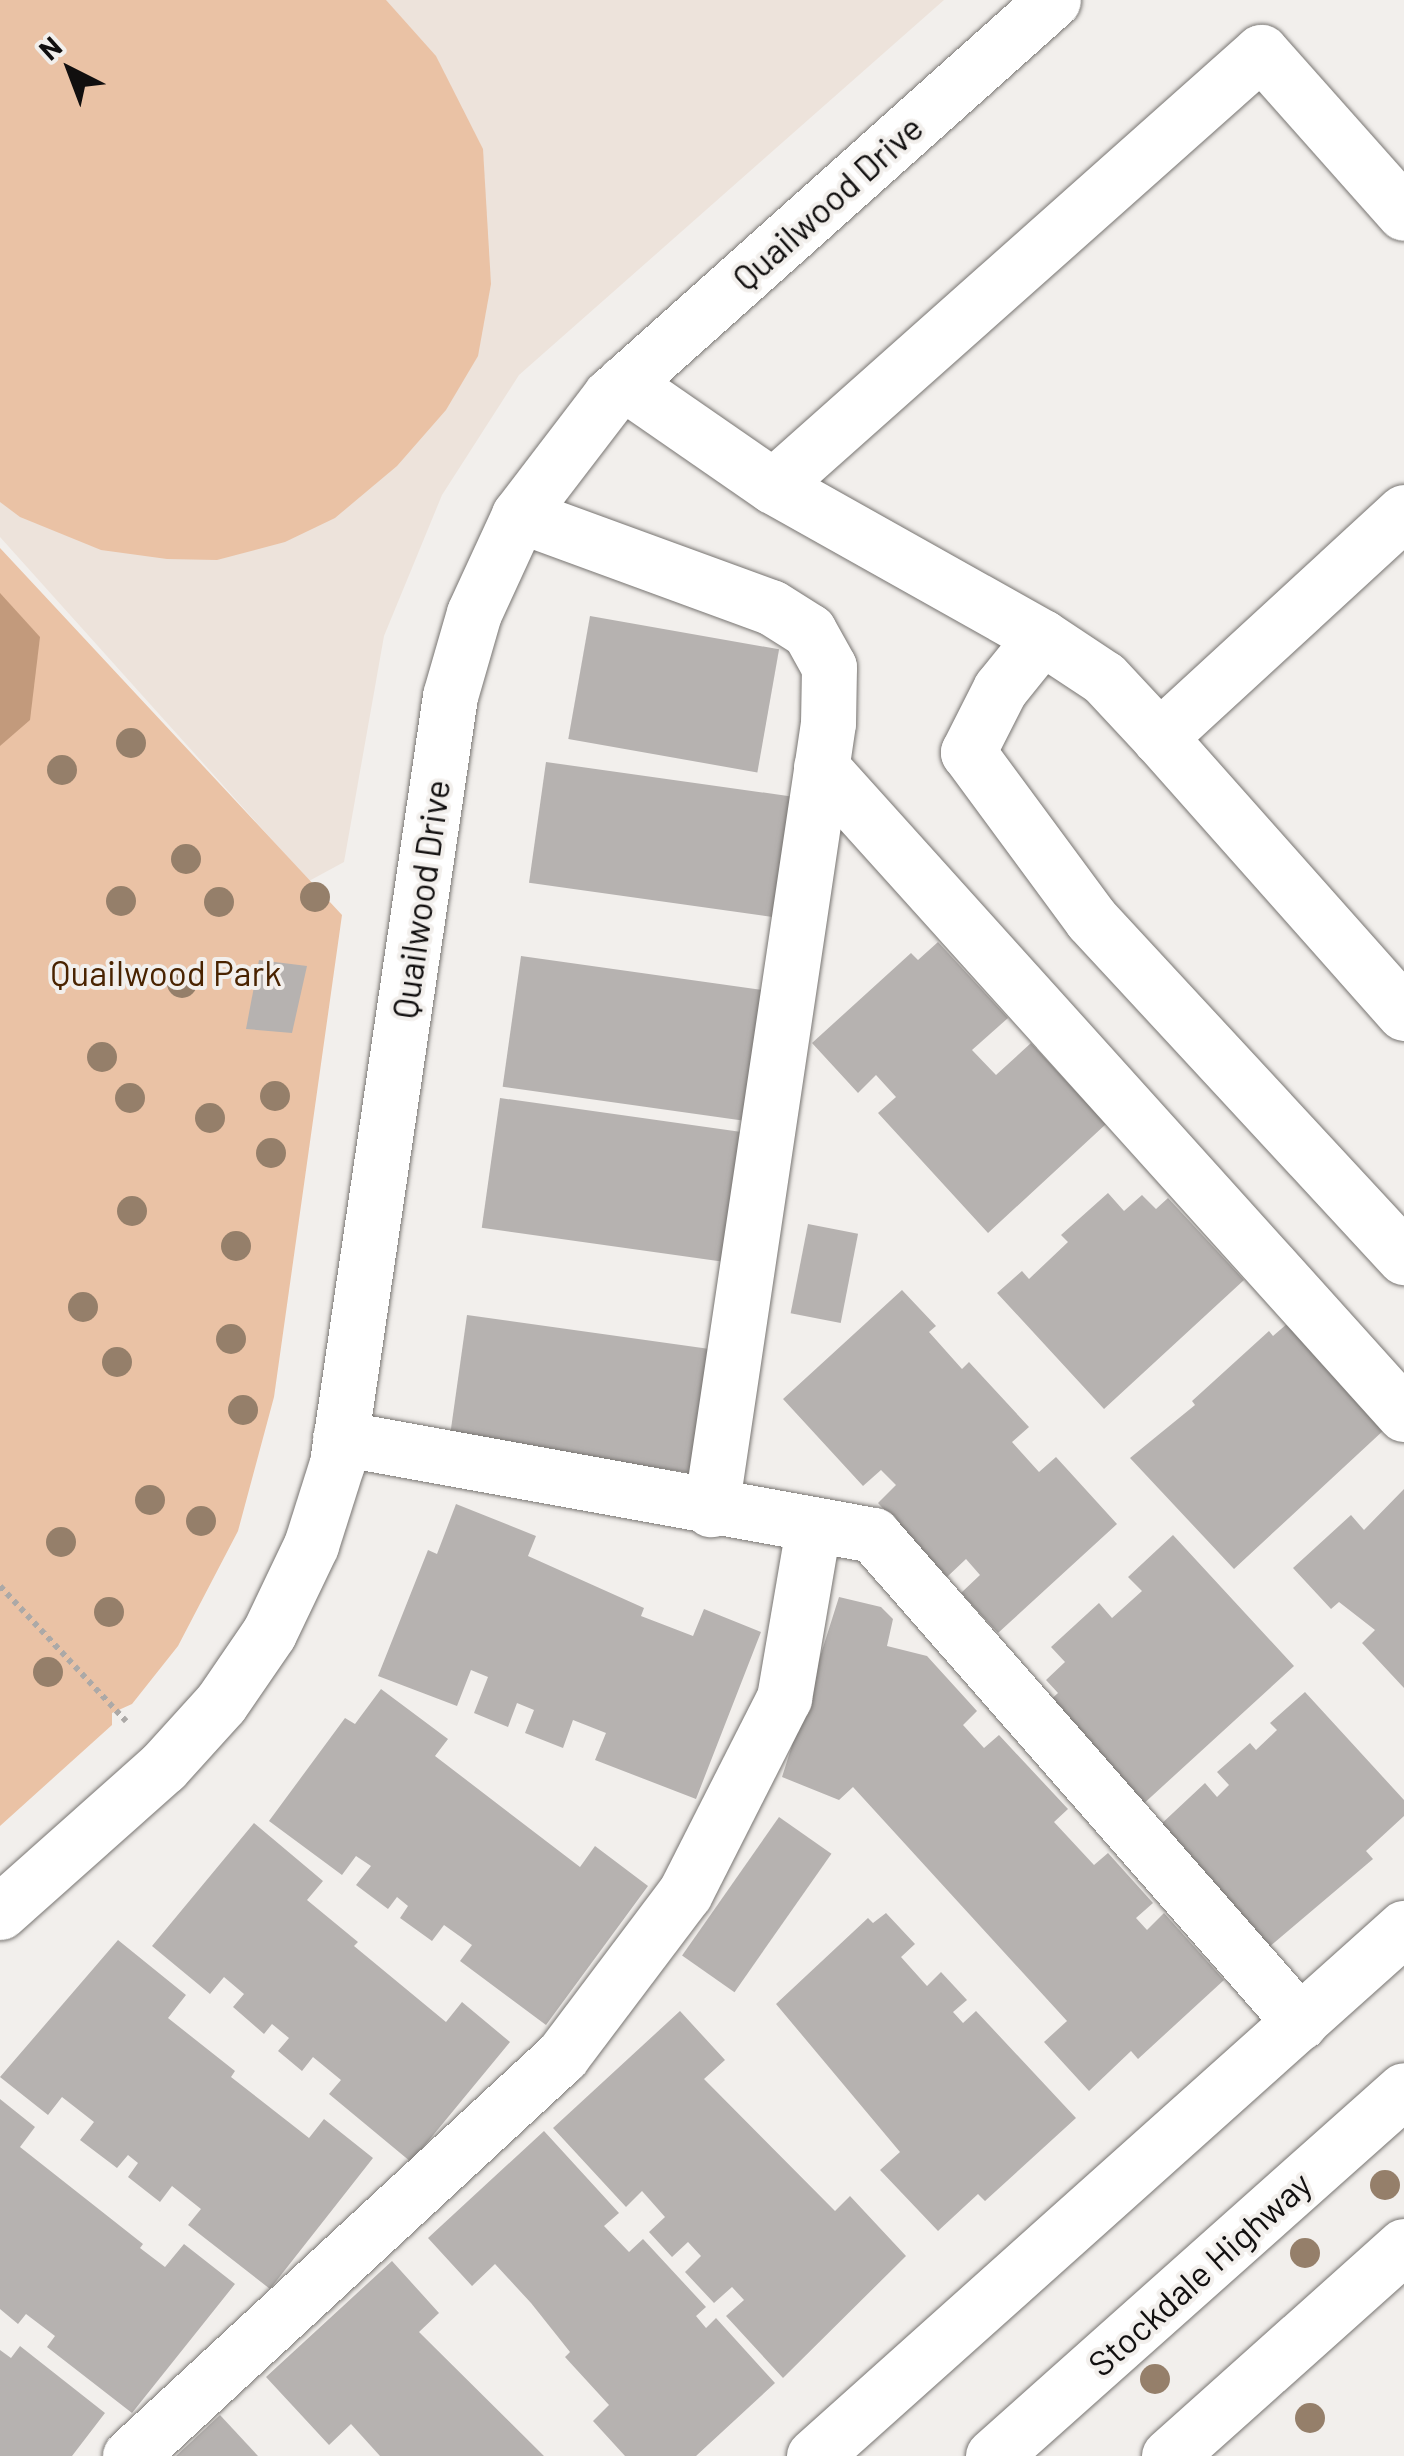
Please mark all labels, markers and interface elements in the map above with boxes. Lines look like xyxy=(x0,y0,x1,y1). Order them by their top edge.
north arrow xyxy=(20,20,120,120)
text: N xyxy=(32,29,68,67)
street label: Quailwood Drive xyxy=(724,106,930,298)
street label: Quailwood Drive xyxy=(382,777,458,1021)
park label: Quailwood Park xyxy=(50,951,282,993)
street label: Stockdale Highway xyxy=(1079,2162,1319,2384)

